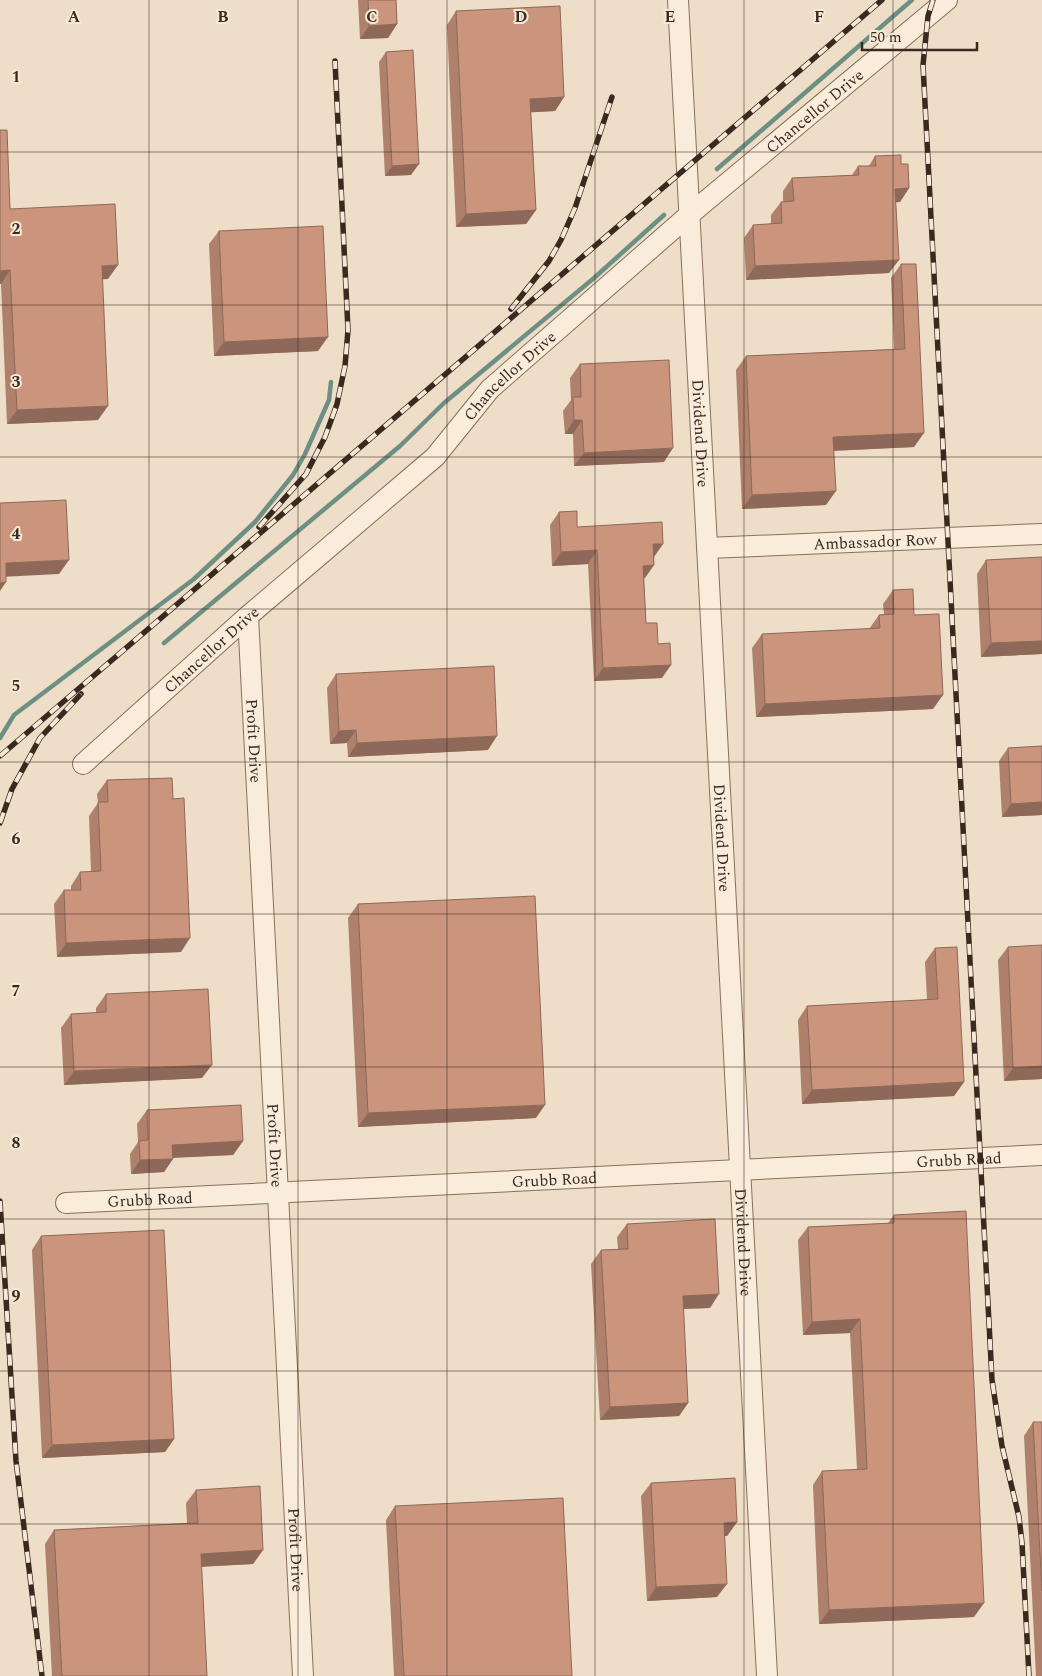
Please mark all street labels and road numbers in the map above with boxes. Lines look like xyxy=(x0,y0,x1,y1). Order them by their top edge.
street label: Chancellor Drive xyxy=(761,63,869,159)
street label: Chancellor Drive xyxy=(458,325,562,426)
street label: Dividend Drive xyxy=(685,379,715,488)
street label: Ambassador Row xyxy=(813,527,938,557)
street label: Chancellor Drive xyxy=(159,601,265,699)
street label: Profit Drive xyxy=(239,698,268,784)
street label: Dividend Drive xyxy=(707,783,736,893)
street label: Profit Drive xyxy=(260,1103,289,1188)
street label: Grubb Road xyxy=(916,1146,1002,1174)
street label: Grubb Road xyxy=(511,1166,598,1194)
street label: Grubb Road xyxy=(107,1186,193,1214)
street label: Dividend Drive xyxy=(728,1188,758,1297)
street label: Profit Drive xyxy=(281,1507,310,1593)

